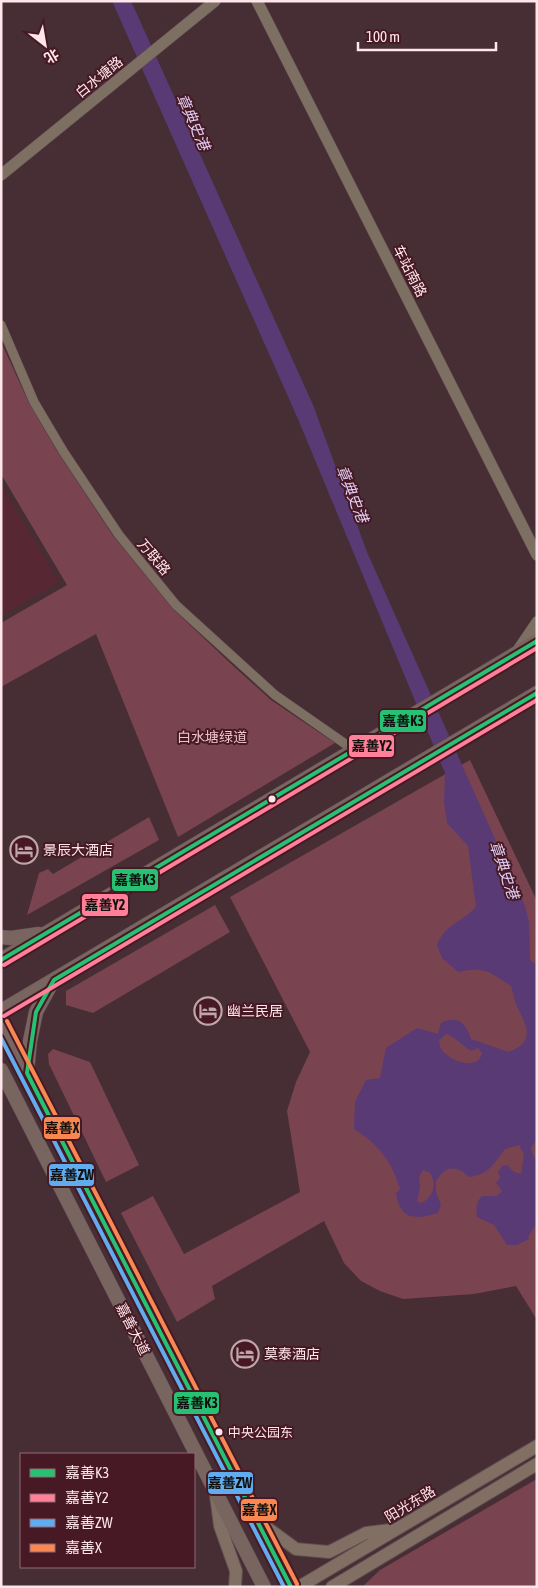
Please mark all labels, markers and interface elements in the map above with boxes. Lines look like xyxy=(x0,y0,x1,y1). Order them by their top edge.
north arrow xyxy=(20,20,70,70)
scale bar xyxy=(358,20,496,52)
text: 100 m xyxy=(366,28,400,45)
text: 北 xyxy=(42,46,62,67)
street label: 白水塘路 xyxy=(72,53,126,101)
water label: 章典史港 xyxy=(173,91,214,154)
street label: 车站南路 xyxy=(390,242,430,300)
water label: 章典史港 xyxy=(333,463,372,527)
street label: 万联路 xyxy=(134,536,174,578)
line badge: 嘉善K3 xyxy=(379,709,427,733)
text: 嘉善K3 xyxy=(382,713,424,729)
park label: 白水塘绿道 xyxy=(177,729,247,745)
line badge: 嘉善Y2 xyxy=(348,734,395,758)
text: 嘉善Y2 xyxy=(352,738,393,754)
unlabelled marker xyxy=(267,794,277,804)
hotel icon: 景辰大酒店 xyxy=(9,835,39,865)
water label: 章典史港 xyxy=(487,839,523,903)
place label: 景辰大酒店 xyxy=(43,842,113,858)
line badge: 嘉善K3 xyxy=(111,868,159,892)
text: 嘉善K3 xyxy=(114,872,156,888)
line badge: 嘉善Y2 xyxy=(81,893,129,917)
text: 嘉善Y2 xyxy=(85,897,126,913)
hotel icon: 幽兰民居 xyxy=(193,996,223,1026)
place label: 幽兰民居 xyxy=(227,1003,283,1019)
line badge: 嘉善X xyxy=(43,1116,81,1140)
text: 嘉善X xyxy=(45,1120,80,1136)
line badge: 嘉善ZW xyxy=(48,1163,95,1187)
text: 嘉善ZW xyxy=(50,1167,95,1183)
street label: 嘉善大道 xyxy=(113,1300,153,1358)
hotel icon: 莫泰酒店 xyxy=(230,1339,260,1369)
place label: 莫泰酒店 xyxy=(264,1346,320,1362)
line badge: 嘉善K3 xyxy=(173,1391,220,1415)
text: 嘉善K3 xyxy=(176,1395,218,1411)
place label: 中央公园东 xyxy=(228,1425,293,1440)
marker: 中央公园东 xyxy=(214,1427,224,1437)
legend xyxy=(20,1453,195,1568)
text: 嘉善K3 xyxy=(65,1464,109,1481)
line badge: 嘉善ZW xyxy=(207,1471,254,1495)
text: 嘉善ZW xyxy=(208,1475,253,1491)
street label: 阳光东路 xyxy=(382,1483,438,1525)
text: 嘉善Y2 xyxy=(65,1489,109,1506)
line badge: 嘉善X xyxy=(240,1498,278,1522)
text: 嘉善X xyxy=(242,1502,277,1518)
text: 嘉善ZW xyxy=(65,1514,113,1531)
text: 嘉善X xyxy=(65,1539,102,1556)

